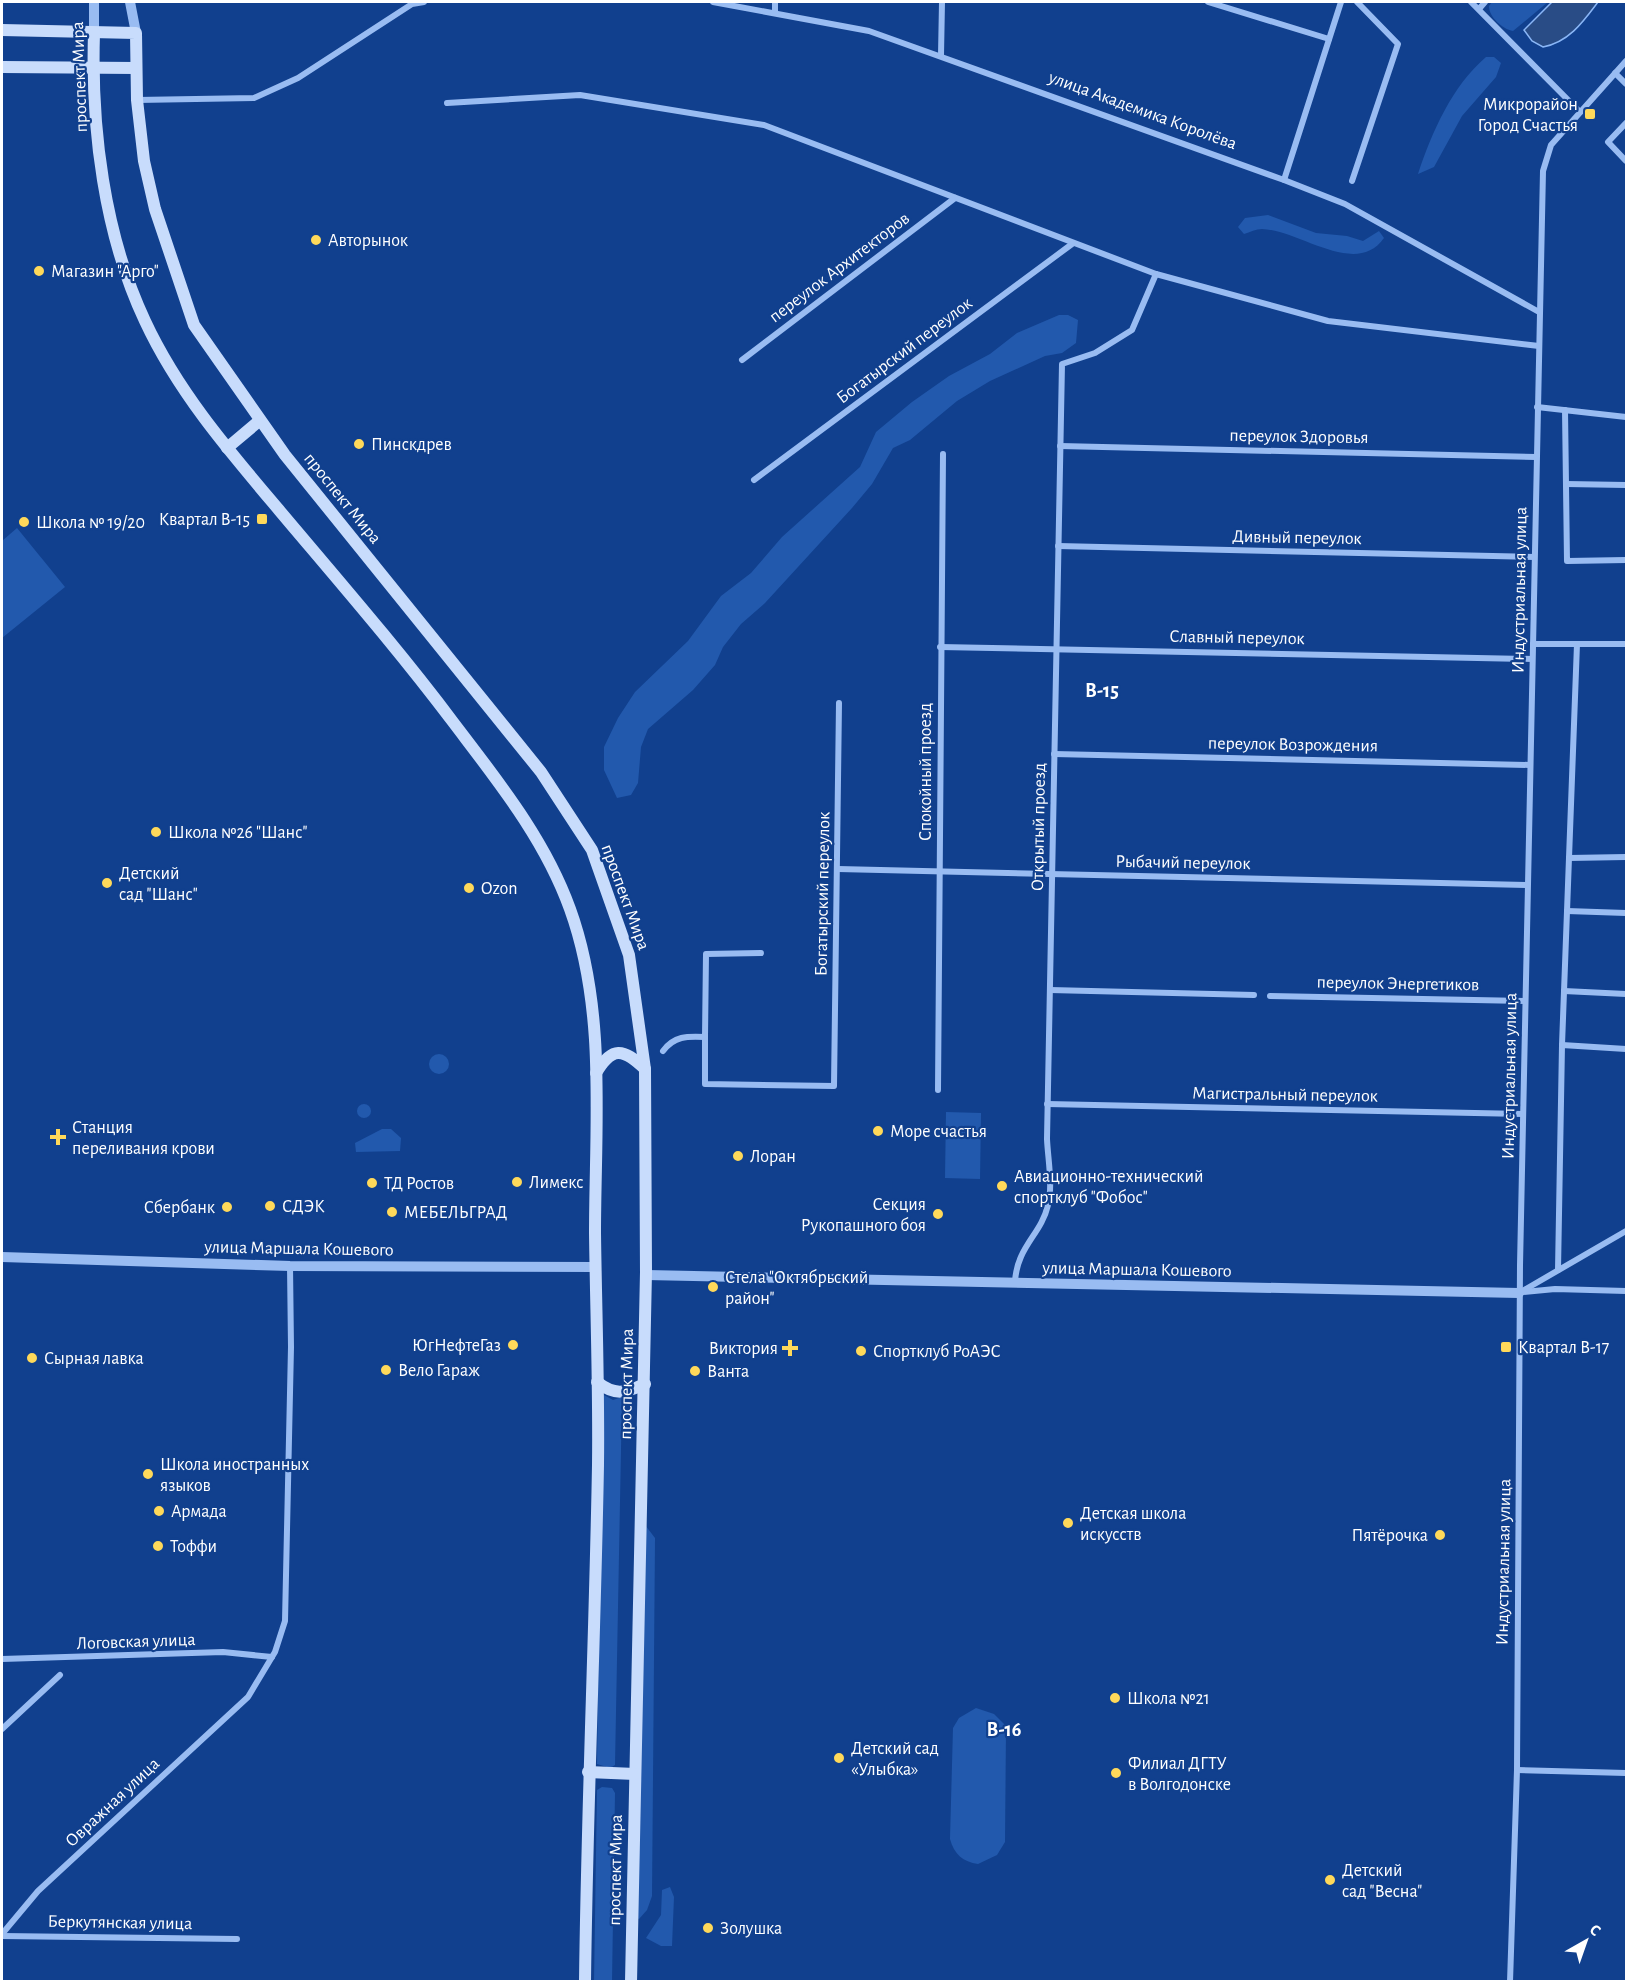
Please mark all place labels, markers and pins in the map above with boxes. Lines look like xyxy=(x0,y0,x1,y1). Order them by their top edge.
place label: Микрорайон Город Счастья xyxy=(1477,96,1578,135)
marker: Микрорайон Город Счастья xyxy=(1583,107,1597,121)
place label: Авторынок xyxy=(328,232,409,250)
marker: Авторынок xyxy=(309,233,323,247)
place label: Магазин "Арго" xyxy=(51,263,159,281)
marker: Магазин "Арго" xyxy=(32,264,46,278)
place label: Пинскдрев xyxy=(371,436,452,454)
marker: Пинскдрев xyxy=(352,437,366,451)
place label: Квартал В-15 xyxy=(159,511,250,529)
marker: Квартал В-15 xyxy=(255,512,269,526)
place label: Школа № 19/20 xyxy=(36,514,145,532)
marker: Школа № 19/20 xyxy=(17,515,31,529)
place label: Школа №26 "Шанс" xyxy=(168,824,307,842)
marker: Школа №26 "Шанс" xyxy=(149,825,163,839)
place label: Детский сад "Шанс" xyxy=(119,865,198,904)
marker: Детский сад "Шанс" xyxy=(100,876,114,890)
place label: Ozon xyxy=(481,880,518,898)
marker: Ozon xyxy=(462,881,476,895)
place label: Станция переливания крови xyxy=(72,1119,215,1158)
place label: Море счастья xyxy=(890,1123,987,1141)
marker: Море счастья xyxy=(871,1124,885,1138)
marker: Станция переливания крови xyxy=(49,1128,67,1146)
place label: Лоран xyxy=(750,1148,796,1166)
marker: Лоран xyxy=(731,1149,745,1163)
place label: Авиационно-технический спортклуб "Фобос" xyxy=(1014,1168,1203,1207)
place label: Лимекс xyxy=(529,1174,583,1192)
place label: ТД Ростов xyxy=(384,1175,454,1193)
marker: Лимекс xyxy=(510,1175,524,1189)
marker: ТД Ростов xyxy=(365,1176,379,1190)
marker: Авиационно-технический спортклуб "Фобос" xyxy=(995,1179,1009,1193)
place label: Секция Рукопашного боя xyxy=(801,1196,926,1235)
place label: Сбербанк xyxy=(144,1198,216,1217)
place label: СДЭК xyxy=(282,1198,325,1216)
marker: СДЭК xyxy=(263,1199,277,1213)
marker: Сбербанк xyxy=(220,1200,234,1214)
place label: МЕБЕЛЬГРАД xyxy=(404,1204,508,1222)
marker: МЕБЕЛЬГРАД xyxy=(385,1205,399,1219)
marker: Секция Рукопашного боя xyxy=(931,1207,945,1221)
place label: Стела "Октябрьский район" xyxy=(725,1268,868,1308)
marker: Стела "Октябрьский район" xyxy=(706,1280,720,1294)
place label: ЮгНефтеГаз xyxy=(412,1337,501,1355)
marker: ЮгНефтеГаз xyxy=(506,1338,520,1352)
place label: Квартал В-17 xyxy=(1518,1339,1609,1357)
place label: Виктория xyxy=(709,1340,778,1358)
marker: Квартал В-17 xyxy=(1499,1340,1513,1354)
marker: Виктория xyxy=(783,1341,797,1355)
place label: Спортклуб РоАЭС xyxy=(873,1342,1001,1361)
marker: Спортклуб РоАЭС xyxy=(854,1344,868,1358)
place label: Сырная лавка xyxy=(44,1350,144,1368)
marker: Сырная лавка xyxy=(25,1351,39,1365)
place label: Вело Гараж xyxy=(398,1362,480,1380)
marker: Вело Гараж xyxy=(379,1363,393,1377)
place label: Ванта xyxy=(707,1363,749,1381)
marker: Ванта xyxy=(688,1364,702,1378)
place label: Школа иностранных языков xyxy=(160,1456,309,1495)
marker: Школа иностранных языков xyxy=(141,1467,155,1481)
place label: Армада xyxy=(171,1503,227,1521)
marker: Армада xyxy=(152,1504,166,1518)
place label: Детская школа искусств xyxy=(1080,1505,1186,1544)
marker: Детская школа искусств xyxy=(1061,1516,1075,1530)
place label: Пятёрочка xyxy=(1351,1527,1428,1545)
marker: Пятёрочка xyxy=(1433,1528,1447,1542)
place label: Тоффи xyxy=(170,1538,217,1556)
marker: Тоффи xyxy=(151,1539,165,1553)
place label: Школа №21 xyxy=(1127,1690,1210,1708)
marker: Школа №21 xyxy=(1108,1691,1122,1705)
place label: Детский сад «Улыбка» xyxy=(851,1740,939,1779)
marker: Детский сад «Улыбка» xyxy=(832,1751,846,1765)
place label: Филиал ДГТУ в Волгодонске xyxy=(1128,1755,1231,1794)
marker: Филиал ДГТУ в Волгодонске xyxy=(1109,1766,1123,1780)
place label: Детский сад "Весна" xyxy=(1342,1862,1422,1901)
marker: Детский сад "Весна" xyxy=(1323,1873,1337,1887)
place label: Золушка xyxy=(720,1920,782,1938)
marker: Золушка xyxy=(701,1921,715,1935)

